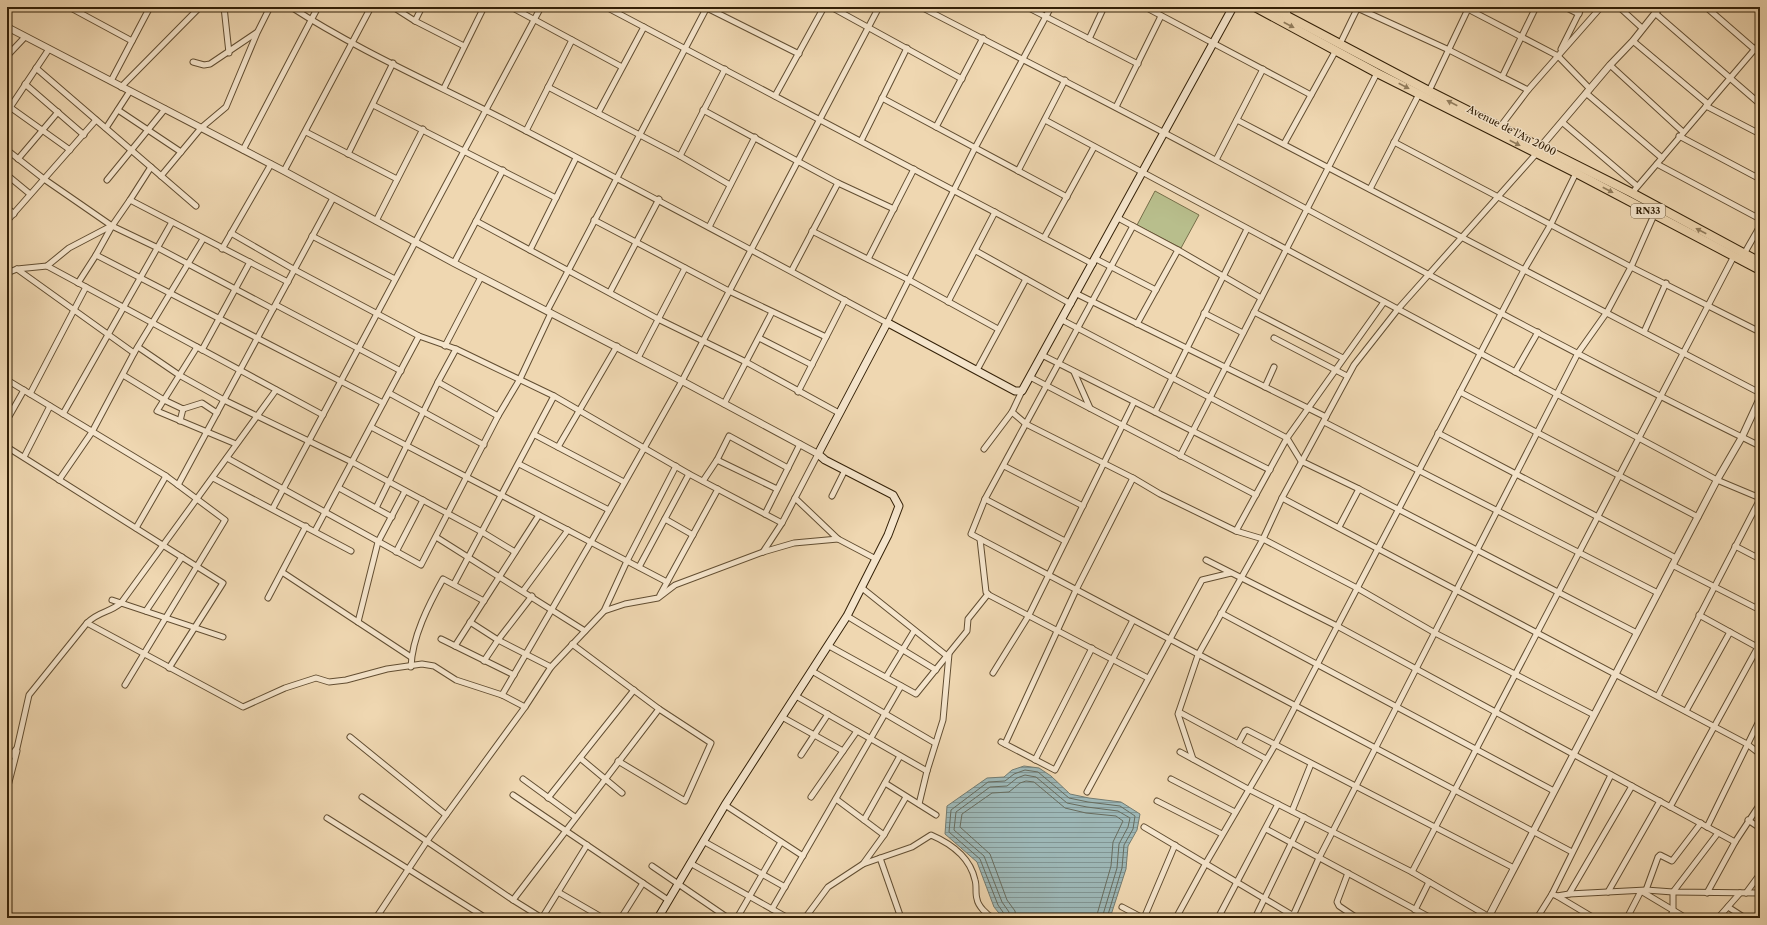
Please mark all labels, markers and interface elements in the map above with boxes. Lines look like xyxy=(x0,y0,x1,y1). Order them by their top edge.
one-way arrow xyxy=(1283,22,1295,29)
one-way arrow xyxy=(1398,83,1409,90)
one-way arrow xyxy=(1447,100,1458,106)
street label: Avenue de l'An 2000 xyxy=(1464,102,1558,159)
one-way arrow xyxy=(1509,140,1521,147)
one-way arrow xyxy=(1602,187,1614,193)
road number: RN33 xyxy=(1631,204,1665,218)
one-way arrow xyxy=(1695,227,1707,234)

